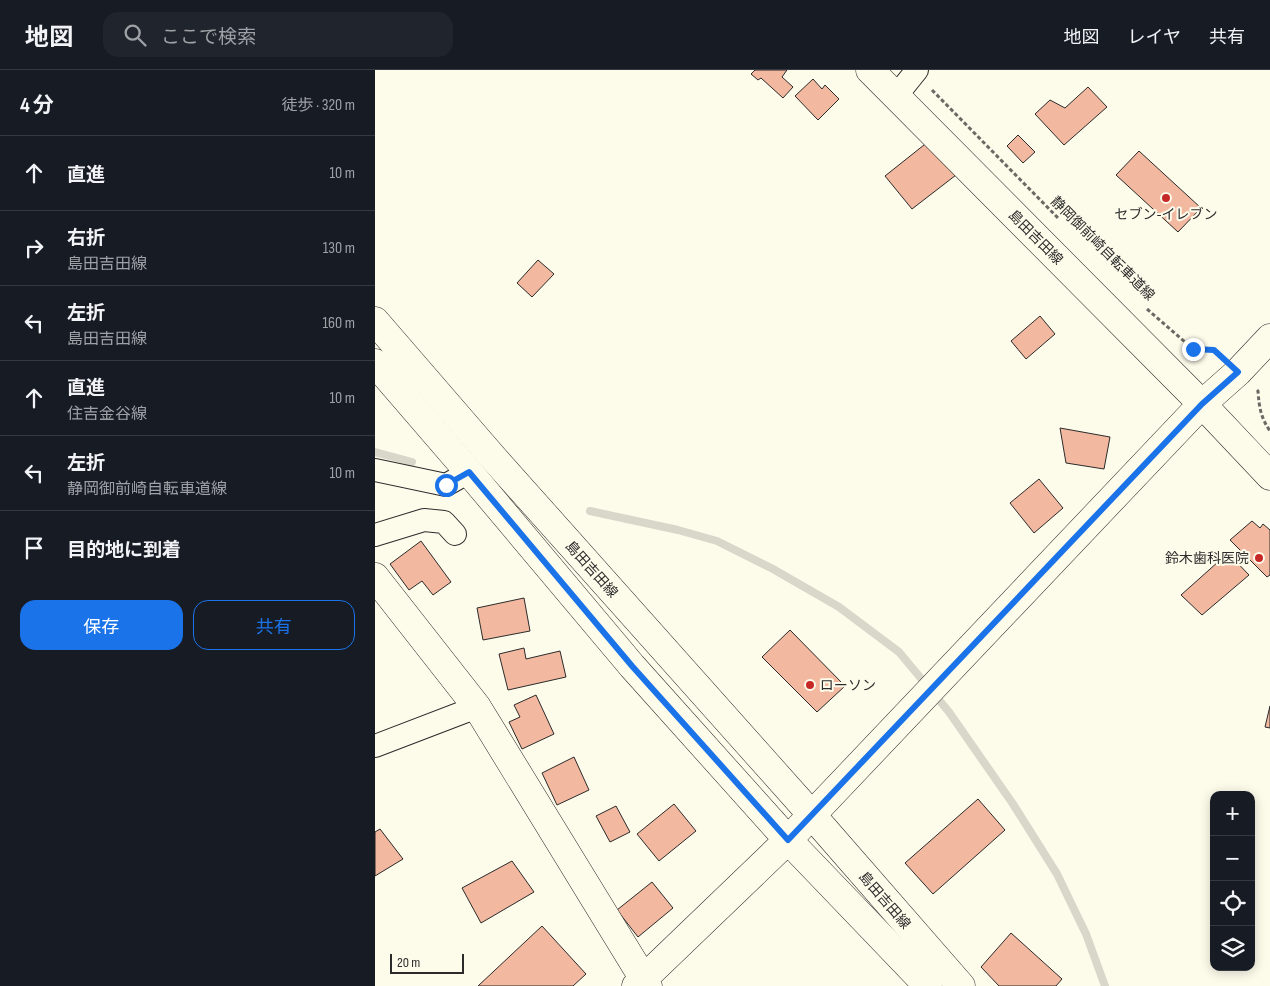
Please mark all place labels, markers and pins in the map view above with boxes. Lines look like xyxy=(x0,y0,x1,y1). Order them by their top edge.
marker: セブン-イレブン xyxy=(1160,192,1172,204)
place label: セブン-イレブン xyxy=(1114,206,1218,223)
place label: 鈴木歯科医院 xyxy=(1165,550,1249,567)
marker: 鈴木歯科医院 xyxy=(1253,552,1265,564)
place label: ローソン xyxy=(820,677,876,694)
marker: ローソン xyxy=(804,679,816,691)

